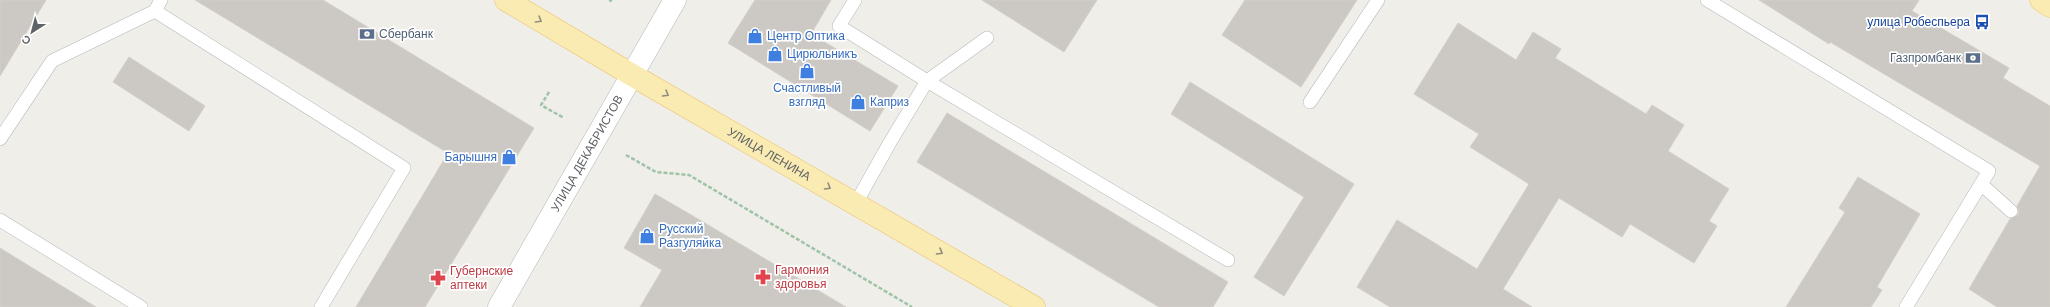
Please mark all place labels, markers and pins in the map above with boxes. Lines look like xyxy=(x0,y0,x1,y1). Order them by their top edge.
bus stop icon: улица Робеспьера xyxy=(1973,13,1991,31)
place label: улица Робеспьера xyxy=(1867,15,1970,29)
bank icon: Сбербанк xyxy=(358,25,376,43)
place label: Сбербанк xyxy=(379,27,434,41)
shop icon: Центр Оптика xyxy=(746,27,764,45)
place label: Центр Оптика xyxy=(767,29,845,43)
shop icon: Цирюльникъ xyxy=(766,45,784,63)
place label: Цирюльникъ xyxy=(787,47,858,61)
bank icon: Газпромбанк xyxy=(1964,49,1982,67)
place label: Газпромбанк xyxy=(1890,51,1962,65)
shop icon: Счастливый взгляд xyxy=(798,62,816,80)
place label: Счастливый взгляд xyxy=(773,81,841,109)
shop icon: Каприз xyxy=(849,93,867,111)
place label: Каприз xyxy=(870,95,910,109)
shop icon: Барышня xyxy=(500,148,518,166)
place label: Барышня xyxy=(444,150,497,164)
place label: Русский Разгуляйка xyxy=(659,222,721,250)
shop icon: Русский Разгуляйка xyxy=(638,227,656,245)
place label: Гармония здоровья xyxy=(775,263,829,291)
place label: Губернские аптеки xyxy=(450,264,513,292)
pharmacy icon: Гармония здоровья xyxy=(754,268,772,286)
pharmacy icon: Губернские аптеки xyxy=(429,269,447,287)

